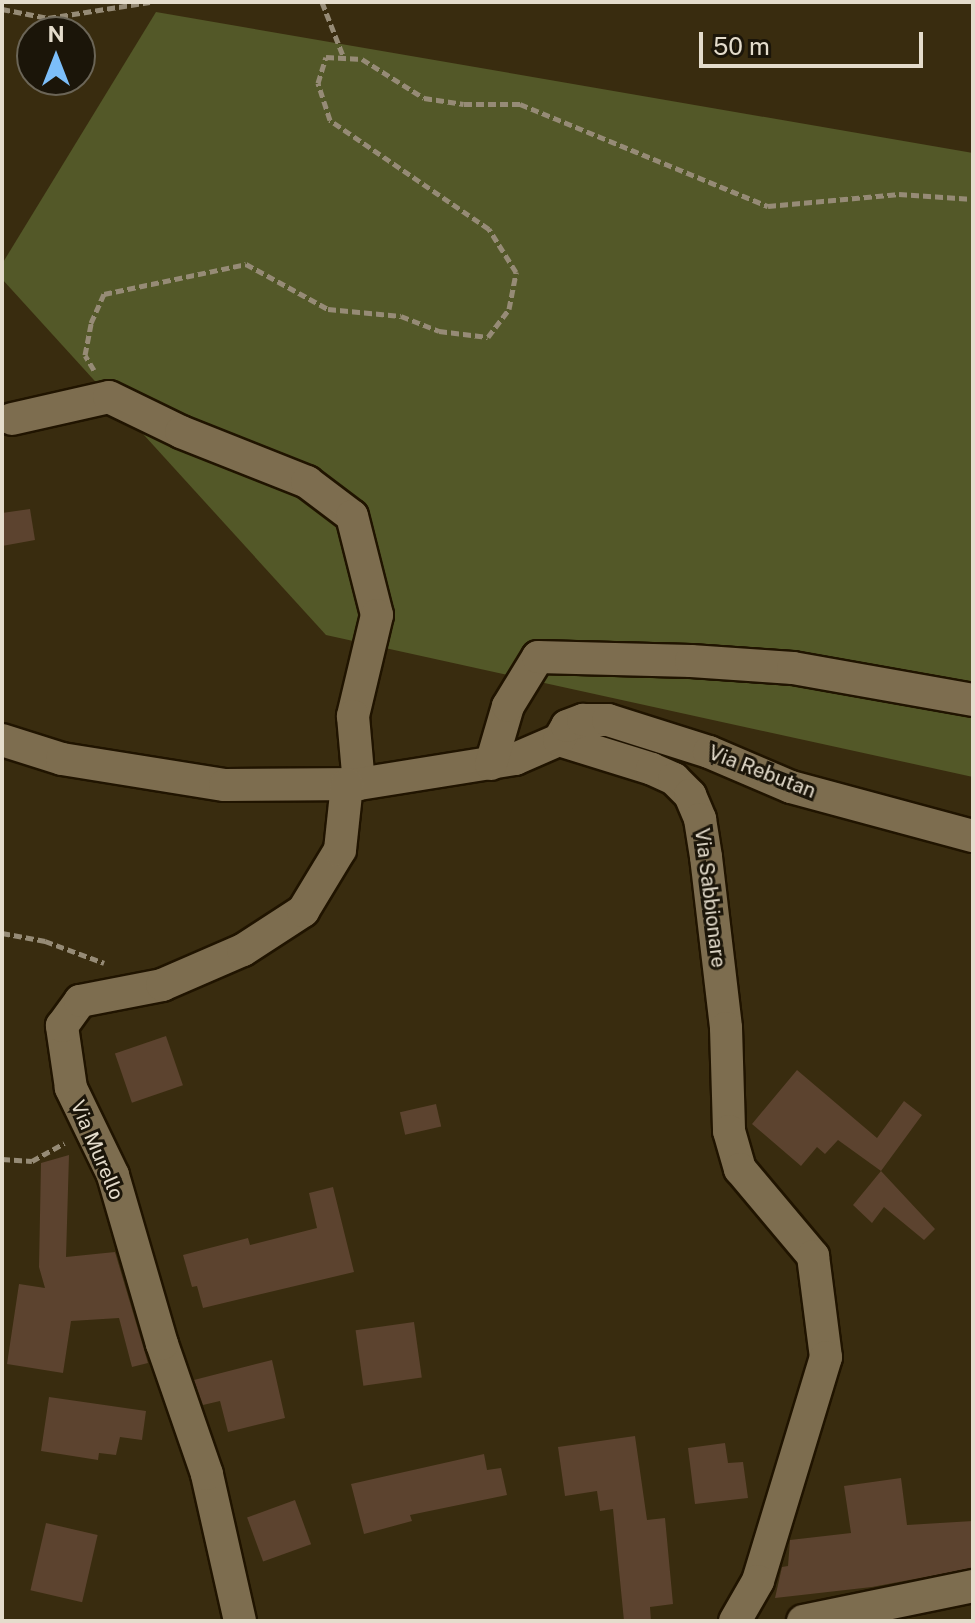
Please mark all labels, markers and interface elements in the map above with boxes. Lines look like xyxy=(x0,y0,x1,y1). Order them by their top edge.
north arrow xyxy=(16,16,96,96)
scale bar xyxy=(703,16,927,66)
text: N xyxy=(47,21,65,47)
text: 50 m xyxy=(713,32,770,60)
street label: Via Rebutan xyxy=(705,741,819,803)
street label: Via Sabbionare xyxy=(690,827,730,969)
street label: Via Murello xyxy=(65,1097,129,1203)

